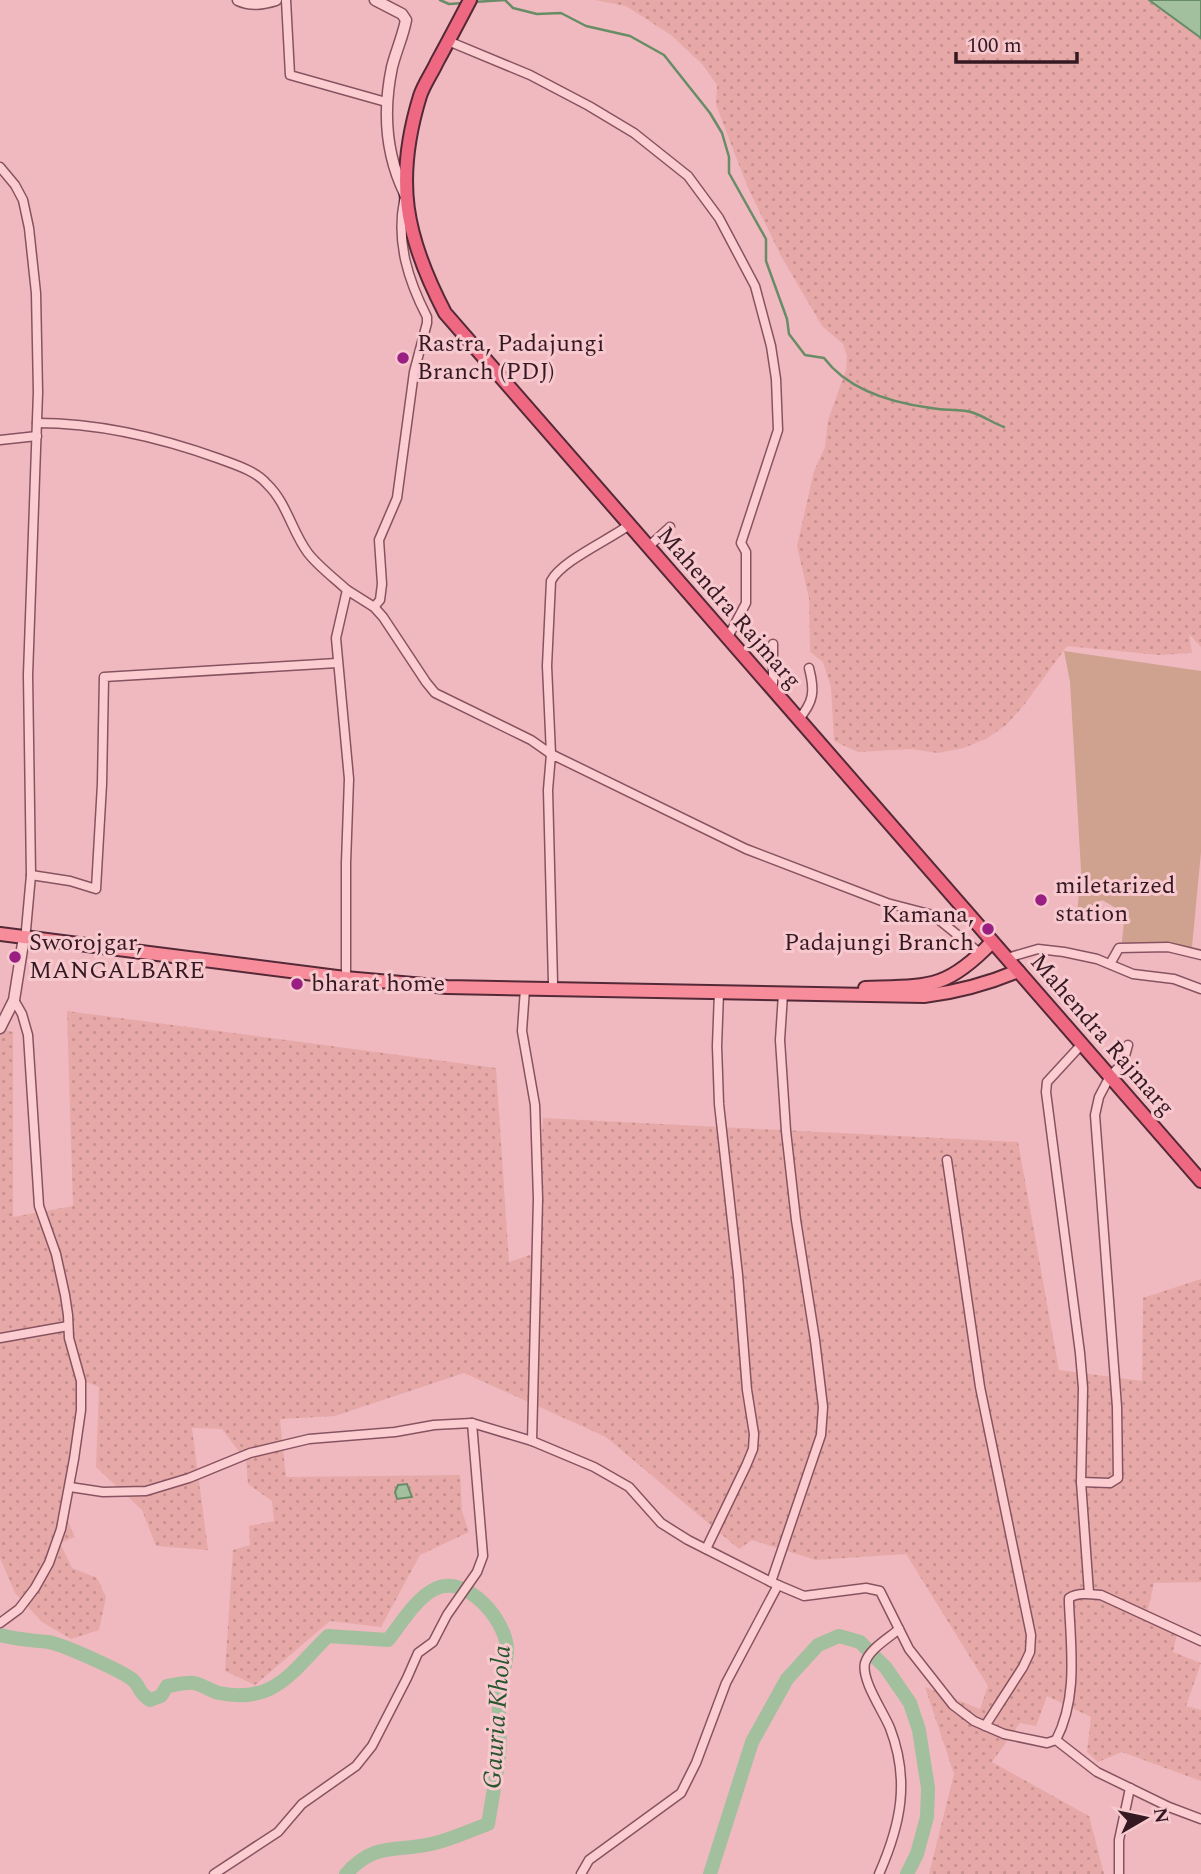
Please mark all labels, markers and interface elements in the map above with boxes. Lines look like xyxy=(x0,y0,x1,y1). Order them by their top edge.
scale bar xyxy=(956,21,1077,65)
text: 100 m xyxy=(967,30,1022,62)
place label: Rastra, Padajungi Branch (PDJ) xyxy=(417,326,604,390)
marker: Rastra, Padajungi Branch (PDJ) xyxy=(395,350,411,366)
street label: Mahendra Rajmarg xyxy=(648,519,810,697)
place label: miletarized station xyxy=(1055,868,1175,932)
marker: miletarized station xyxy=(1033,892,1049,908)
place label: Kamana, Padajungi Branch xyxy=(784,897,974,961)
marker: Kamana, Padajungi Branch xyxy=(980,921,996,937)
place label: Sworojgar, MANGALBARE xyxy=(29,925,205,989)
street label: Mahendra Rajmarg xyxy=(1021,946,1183,1124)
marker: Sworojgar, MANGALBARE xyxy=(7,949,23,965)
place label: bharat home xyxy=(311,966,445,1002)
marker: bharat home xyxy=(289,976,305,992)
water label: Gauria Khola xyxy=(472,1644,522,1790)
north arrow xyxy=(1110,1783,1180,1853)
text: N xyxy=(1145,1806,1176,1826)

